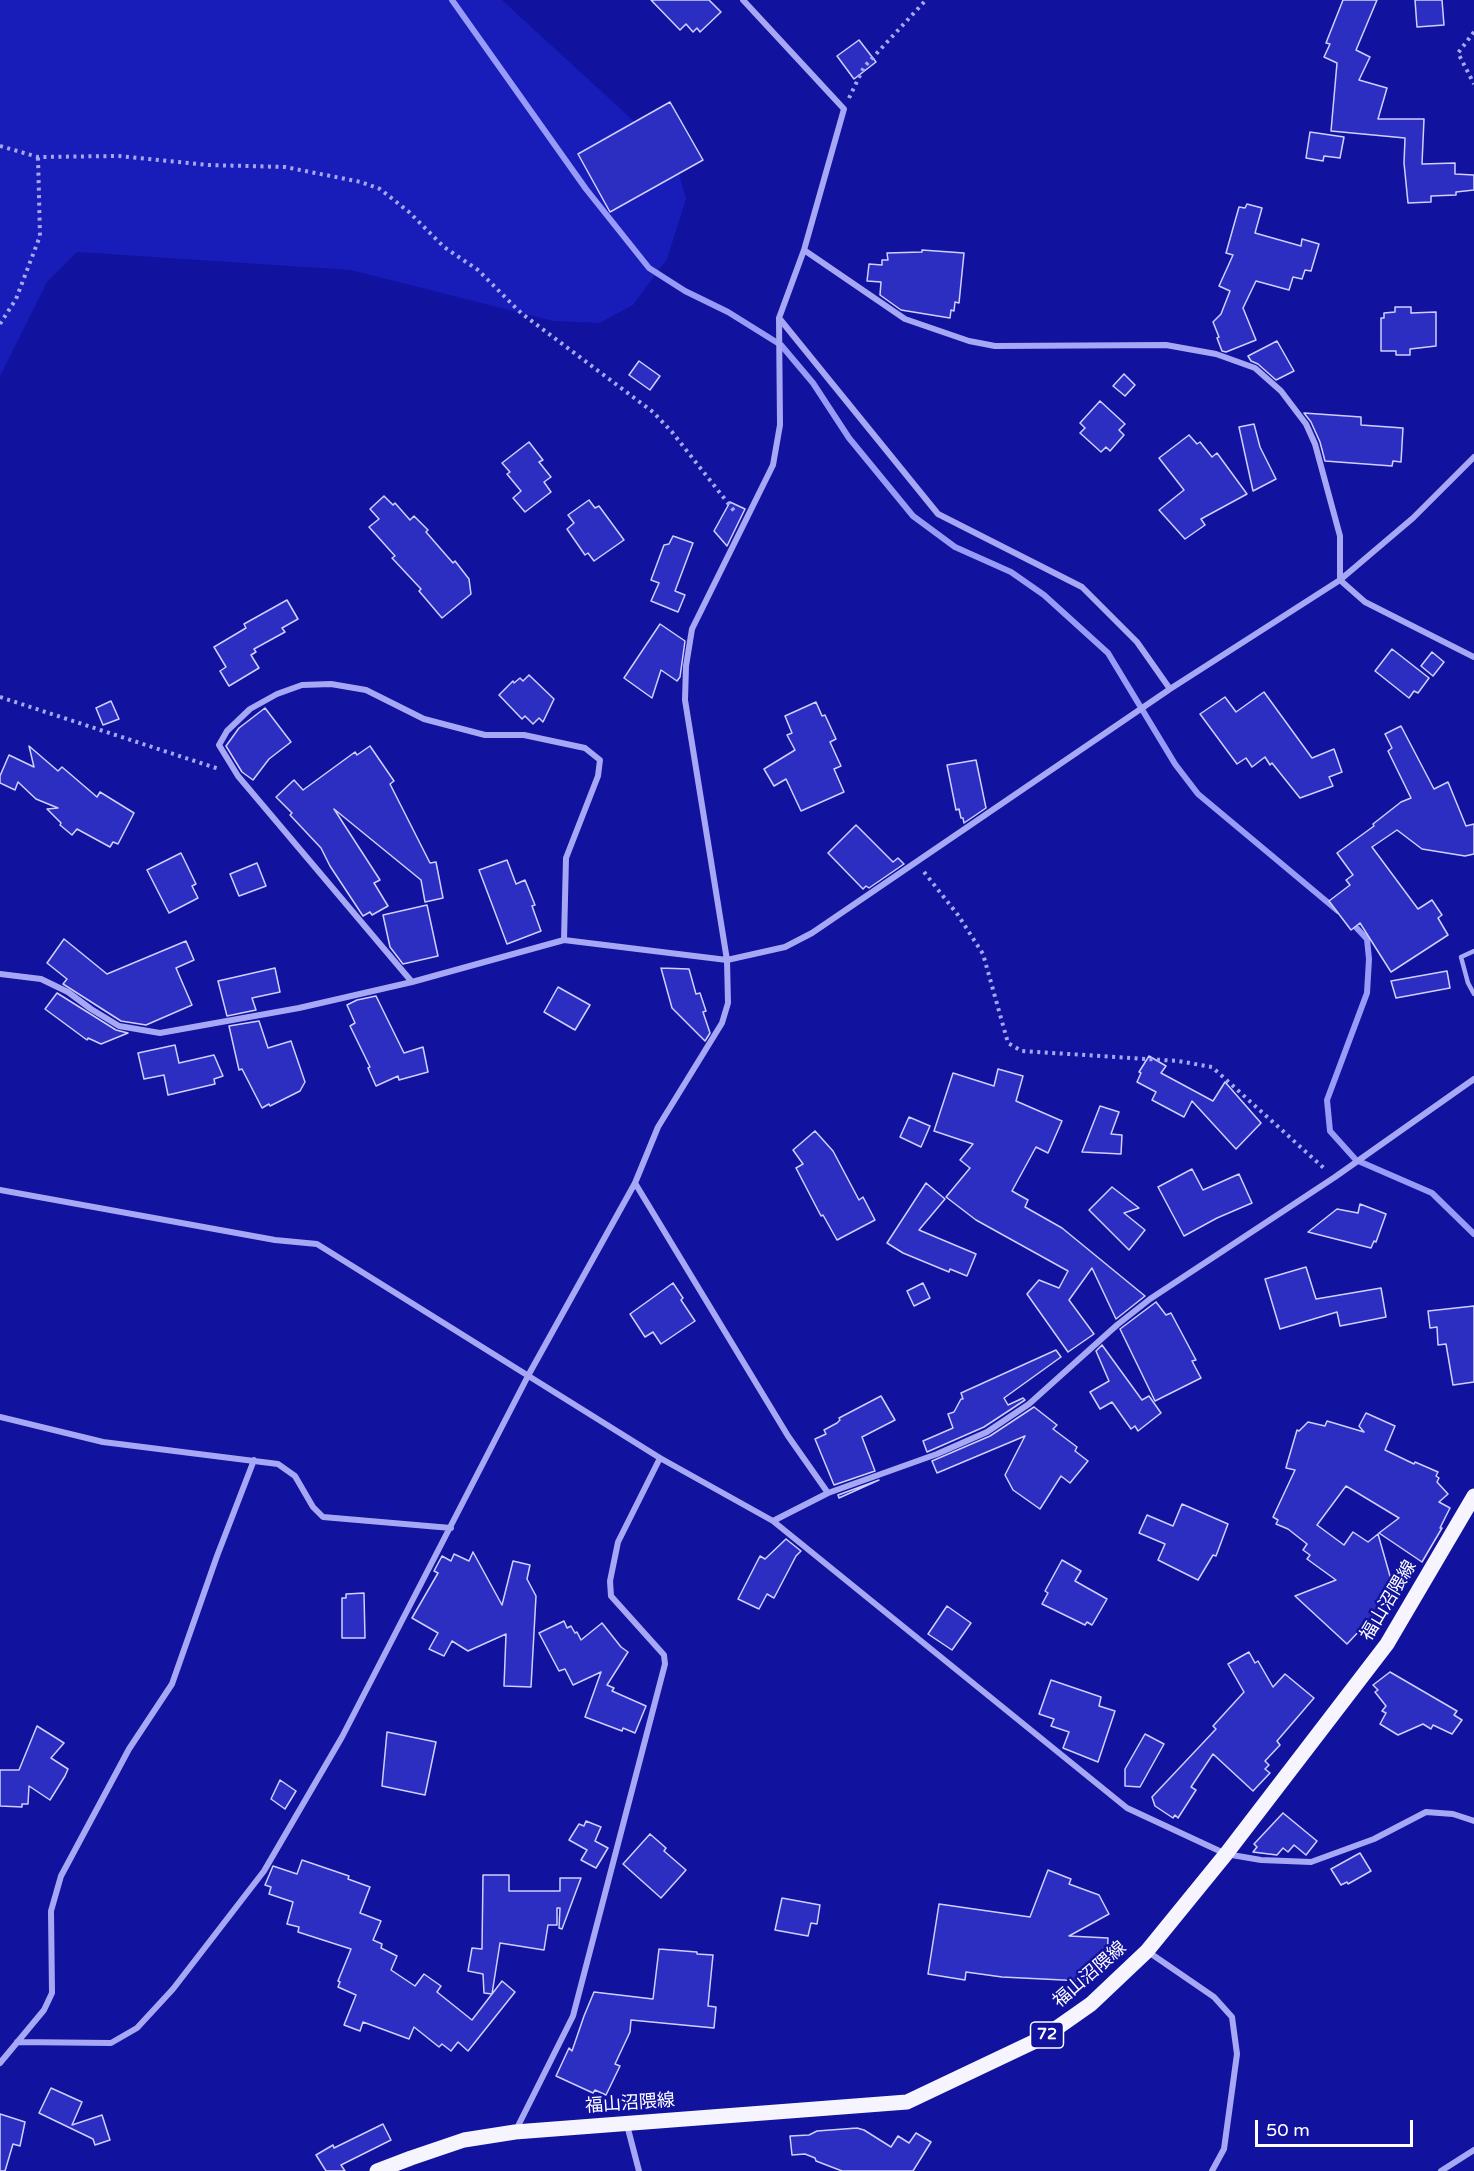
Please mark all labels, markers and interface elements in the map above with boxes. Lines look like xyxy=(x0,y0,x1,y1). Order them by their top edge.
street label: 福山沼隈線 xyxy=(1357,1557,1421,1645)
street label: 福山沼隈線 xyxy=(1049,1937,1131,2013)
road number: 72 xyxy=(1030,2022,1064,2048)
street label: 福山沼隈線 xyxy=(584,2090,676,2118)
scale bar xyxy=(1258,2108,1416,2146)
text: 50 m xyxy=(1266,2119,1310,2141)

